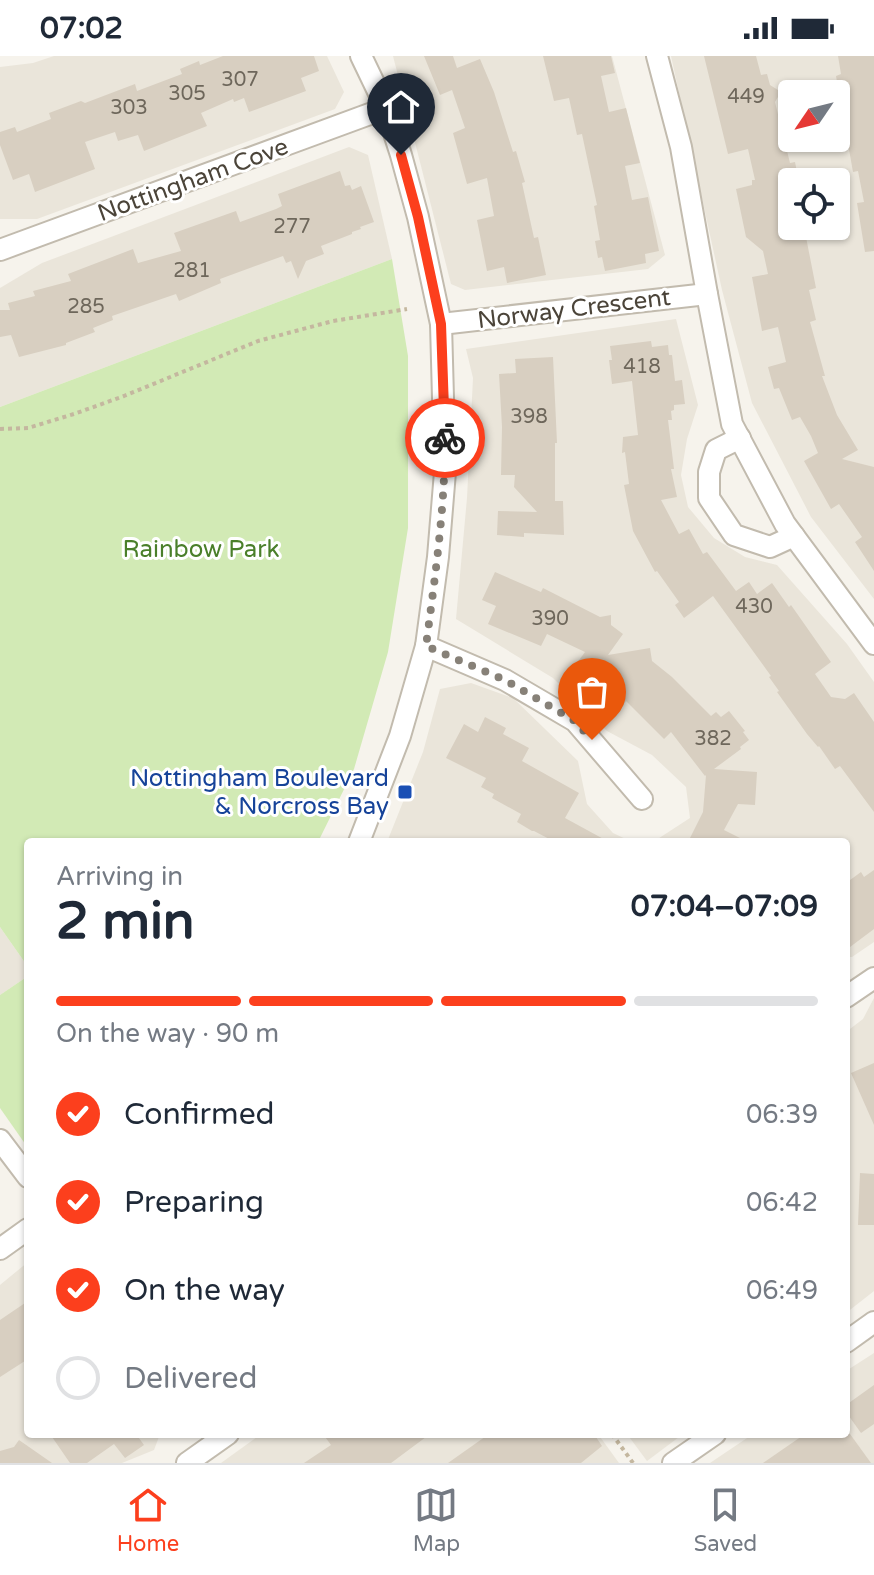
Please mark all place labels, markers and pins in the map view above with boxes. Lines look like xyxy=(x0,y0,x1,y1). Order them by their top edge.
pin xyxy=(367,73,435,155)
pin xyxy=(558,658,626,740)
place label: Nottingham Boulevard & Norcross Bay xyxy=(130,764,389,821)
marker: Nottingham Boulevard & Norcross Bay xyxy=(396,783,414,801)

